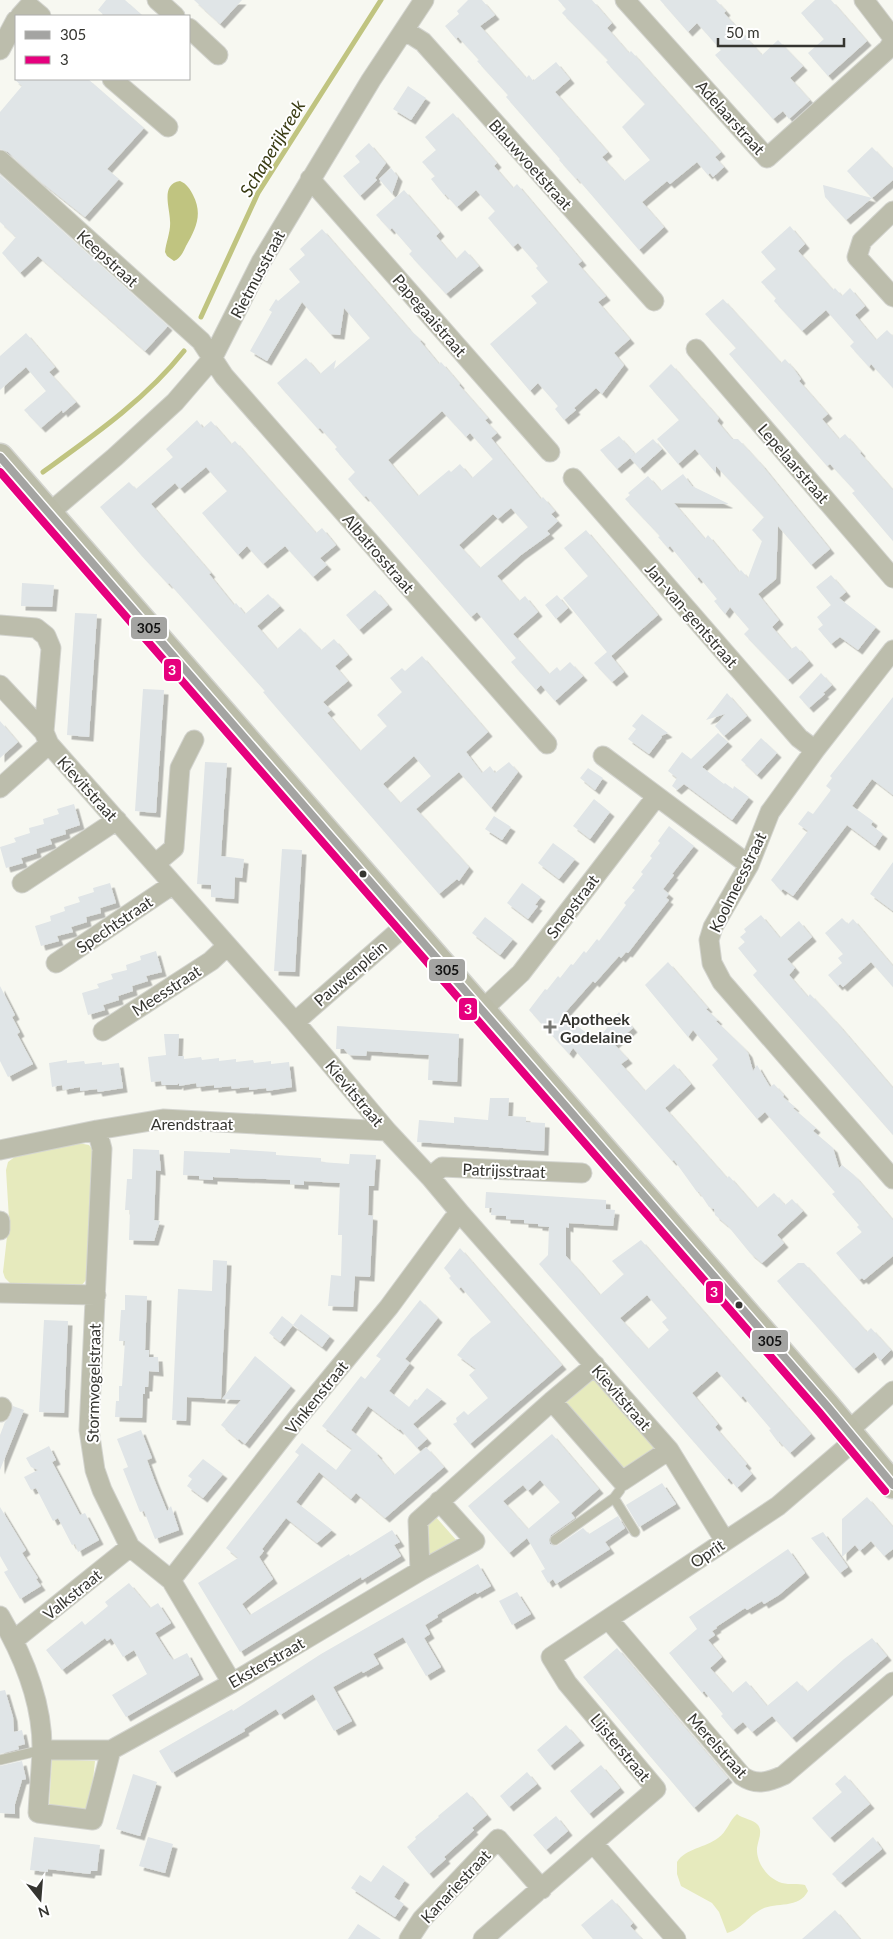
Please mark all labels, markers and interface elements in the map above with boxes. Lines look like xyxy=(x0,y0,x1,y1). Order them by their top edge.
legend xyxy=(15,15,190,80)
scale bar xyxy=(718,15,844,47)
text: 50 m xyxy=(726,23,760,41)
text: 305 xyxy=(60,25,86,43)
text: 3 xyxy=(60,50,69,68)
street label: Adelaarstraat xyxy=(693,76,769,158)
water label: Schaperijkreek xyxy=(235,95,310,200)
street label: Blauwvoetstraat xyxy=(486,115,577,213)
street label: Keepstraat xyxy=(73,226,143,291)
street label: Rietmusstraat xyxy=(226,227,288,321)
street label: Papegaaistraat xyxy=(389,270,471,360)
street label: Lepelaarstraat xyxy=(754,419,834,507)
street label: Albatrosstraat xyxy=(340,510,419,597)
street label: Jan-van-gentstraat xyxy=(642,559,742,671)
line badge: 305 xyxy=(130,616,168,640)
text: 305 xyxy=(137,619,161,636)
line badge: 3 xyxy=(163,658,182,682)
text: 3 xyxy=(168,661,176,678)
street label: Kievitstraat xyxy=(54,752,122,824)
street label: Koolmeesstraat xyxy=(705,829,769,935)
unlabelled marker xyxy=(358,869,368,879)
street label: Snepstraat xyxy=(542,870,602,942)
street label: Spechtstraat xyxy=(72,891,156,956)
street label: Pauwenplein xyxy=(310,936,390,1010)
line badge: 305 xyxy=(428,958,466,982)
street label: Meesstraat xyxy=(128,961,204,1019)
text: 305 xyxy=(435,961,459,978)
line badge: 3 xyxy=(458,997,478,1021)
text: 3 xyxy=(464,1000,472,1017)
place label: Apotheek Godelaine xyxy=(559,1009,633,1046)
marker: Apotheek Godelaine xyxy=(544,1021,556,1033)
street label: Kievitstraat xyxy=(322,1056,388,1130)
street label: Arendstraat xyxy=(151,1114,234,1133)
street label: Patrijsstraat xyxy=(462,1159,546,1181)
line badge: 3 xyxy=(705,1280,724,1304)
text: 3 xyxy=(710,1283,718,1300)
unlabelled marker xyxy=(734,1300,744,1310)
street label: Stormvogelstraat xyxy=(82,1323,104,1443)
line badge: 305 xyxy=(751,1329,789,1353)
text: 305 xyxy=(758,1332,782,1349)
street label: Vinkenstraat xyxy=(281,1356,351,1437)
street label: Kievitstraat xyxy=(588,1360,656,1434)
street label: Oprit xyxy=(686,1535,728,1571)
street label: Valkstraat xyxy=(39,1565,105,1623)
street label: Eksterstraat xyxy=(225,1633,307,1691)
street label: Lijsterstraat xyxy=(587,1709,655,1785)
street label: Merelstraat xyxy=(684,1709,752,1782)
street label: Kanariestraat xyxy=(416,1845,494,1927)
north arrow xyxy=(15,1874,65,1924)
text: N xyxy=(36,1902,52,1922)

